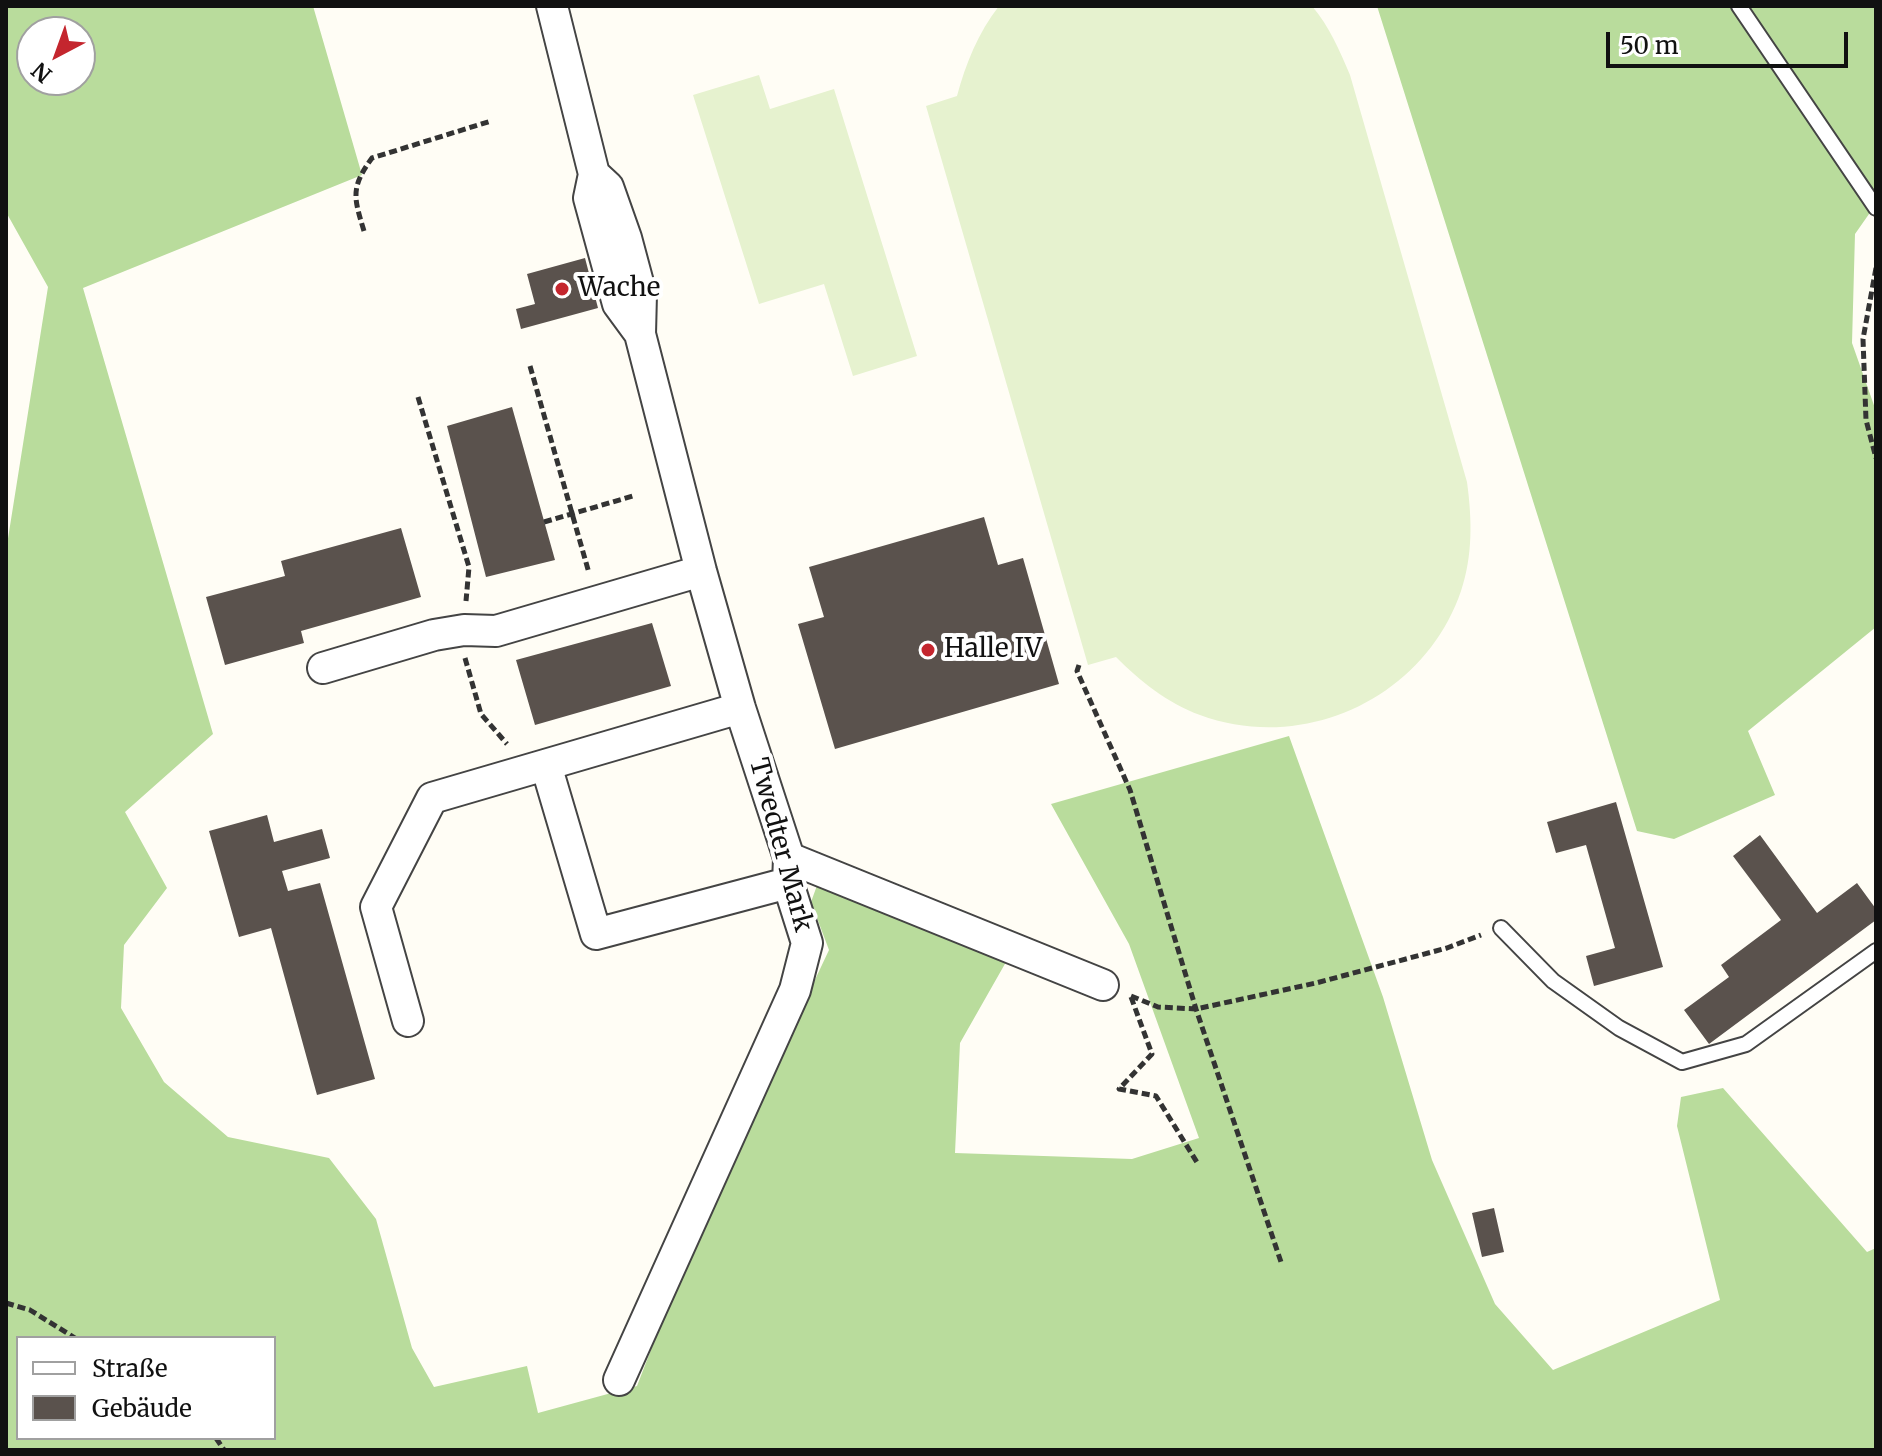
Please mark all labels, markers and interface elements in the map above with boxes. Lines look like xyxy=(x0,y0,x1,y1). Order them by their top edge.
north arrow xyxy=(16,16,96,96)
scale bar xyxy=(1610,16,1852,66)
text: 50 m xyxy=(1620,30,1679,61)
text: N xyxy=(26,56,57,89)
place label: Wache xyxy=(578,273,660,305)
marker: Wache xyxy=(553,280,571,298)
place label: Halle IV xyxy=(944,634,1042,666)
marker: Halle IV xyxy=(919,641,937,659)
street label: Twedter Mark xyxy=(742,755,818,935)
legend xyxy=(16,1336,276,1440)
text: Straße xyxy=(92,1353,167,1384)
text: Gebäude xyxy=(92,1393,192,1424)

